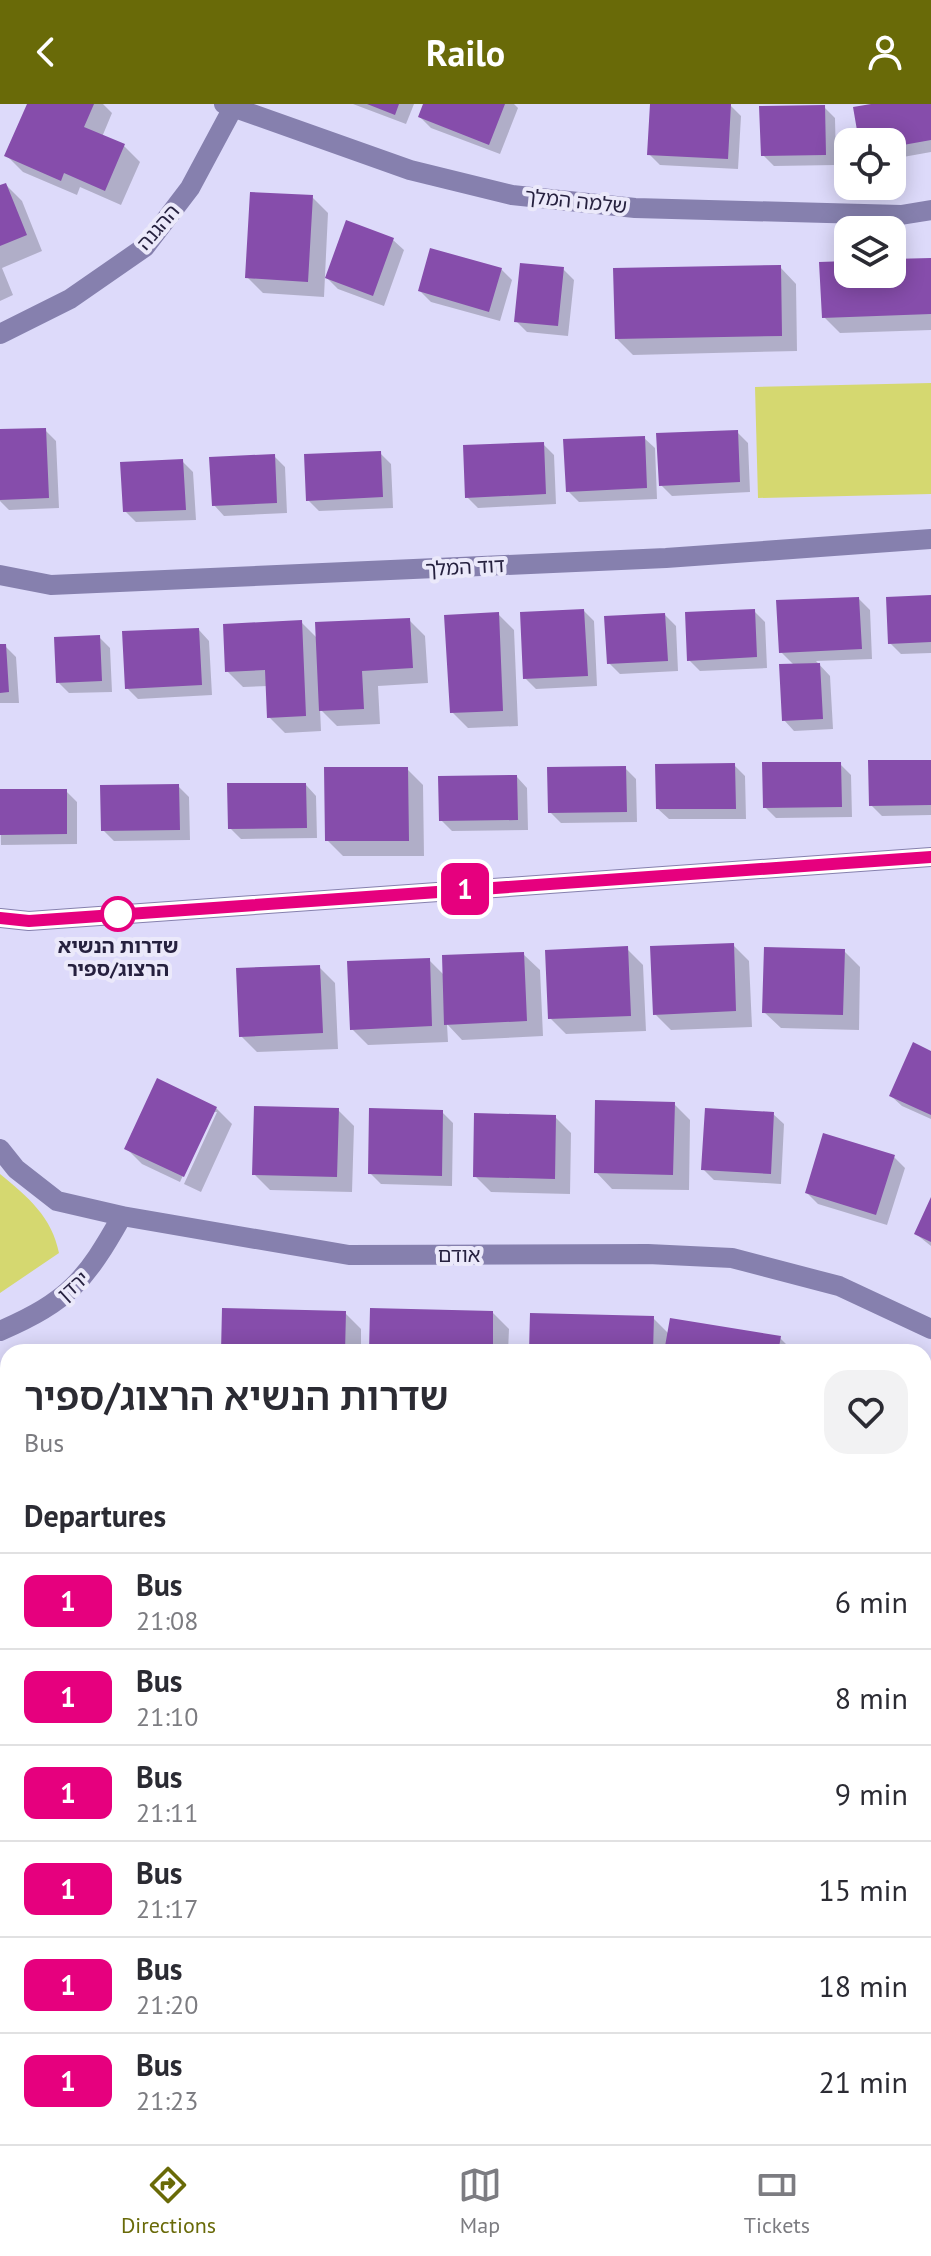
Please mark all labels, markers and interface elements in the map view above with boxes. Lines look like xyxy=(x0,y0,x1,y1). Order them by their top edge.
text: Railo xyxy=(426,29,505,76)
icon: back xyxy=(24,30,68,74)
icon: person xyxy=(863,30,907,74)
map controls xyxy=(834,128,906,288)
button: locate xyxy=(834,128,906,200)
street label: שלמה המלך xyxy=(524,183,628,219)
street label: ההגנה xyxy=(131,199,185,255)
button: layers xyxy=(834,216,906,288)
street label: דוד המלך xyxy=(425,552,506,582)
line badge: 1 xyxy=(439,863,491,915)
text: 1 xyxy=(457,870,473,907)
marker: שדרות הנשיא הרצוג/ספיר xyxy=(101,897,135,931)
place label: שדרות הנשיא הרצוג/ספיר xyxy=(58,933,178,982)
street label: אודם xyxy=(438,1242,480,1268)
street label: ירדן xyxy=(52,1265,94,1307)
button: heart xyxy=(824,1370,908,1454)
text: שדרות הנשיא הרצוג/ספיר xyxy=(24,1371,449,1420)
text: Bus xyxy=(24,1426,64,1459)
text: Departures xyxy=(24,1496,166,1535)
text: Bus xyxy=(136,1565,183,1604)
text: 1 xyxy=(60,1582,76,1619)
text: 6 min xyxy=(835,1582,908,1621)
text: 21:08 xyxy=(136,1604,198,1637)
text: Bus xyxy=(136,1661,183,1700)
text: 1 xyxy=(60,1678,76,1715)
text: 8 min xyxy=(835,1678,908,1717)
text: 21:10 xyxy=(136,1700,198,1733)
text: Bus xyxy=(136,1757,183,1796)
text: 1 xyxy=(60,1774,76,1811)
text: 9 min xyxy=(835,1774,908,1813)
text: 21:11 xyxy=(136,1796,198,1829)
text: Bus xyxy=(136,1853,183,1892)
text: 1 xyxy=(60,1870,76,1907)
text: 15 min xyxy=(818,1870,908,1909)
text: 21:17 xyxy=(136,1892,198,1925)
text: Bus xyxy=(136,1949,183,1988)
text: 1 xyxy=(60,1966,76,2003)
text: 18 min xyxy=(818,1966,908,2005)
text: 21:20 xyxy=(136,1988,198,2021)
text: Bus xyxy=(136,2045,183,2084)
text: 1 xyxy=(60,2062,76,2099)
text: 21 min xyxy=(818,2062,908,2101)
text: 21:23 xyxy=(136,2084,198,2117)
tab: Directions xyxy=(121,2163,216,2239)
tab: Map xyxy=(458,2163,502,2239)
tab: Tickets xyxy=(744,2163,810,2239)

